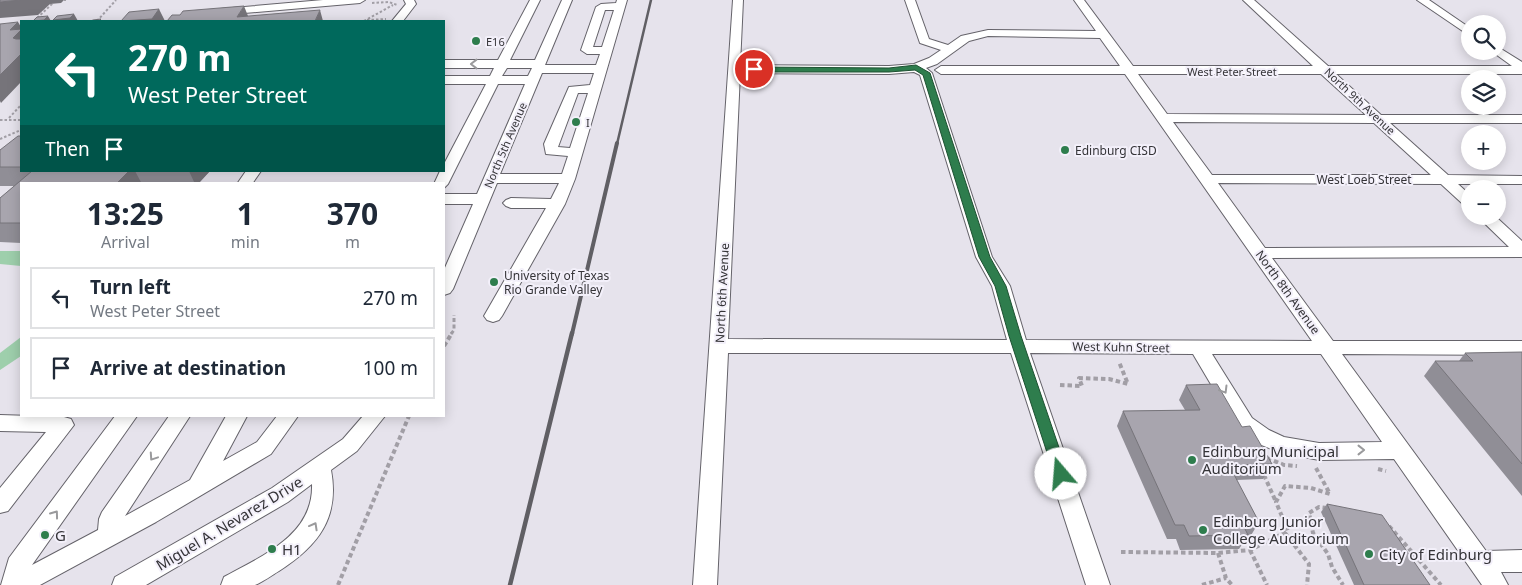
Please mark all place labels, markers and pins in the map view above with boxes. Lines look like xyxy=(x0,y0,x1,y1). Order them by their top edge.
place label: E16 xyxy=(486,34,505,49)
marker: E16 xyxy=(470,35,482,47)
pin xyxy=(733,48,775,90)
place label: I xyxy=(586,115,590,130)
marker: I xyxy=(570,116,582,128)
place label: Edinburg CISD xyxy=(1075,142,1157,159)
marker: Edinburg CISD xyxy=(1059,144,1071,156)
place label: University of Texas Rio Grande Valley xyxy=(504,267,609,298)
marker: University of Texas Rio Grande Valley xyxy=(488,276,500,288)
place label: Edinburg Municipal Auditorium xyxy=(1202,441,1339,478)
marker: Edinburg Municipal Auditorium xyxy=(1186,454,1198,466)
place label: Edinburg Junior College Auditorium xyxy=(1213,511,1349,548)
marker: Edinburg Junior College Auditorium xyxy=(1197,524,1209,536)
place label: G xyxy=(55,525,66,545)
marker: G xyxy=(39,529,51,541)
place label: H1 xyxy=(282,539,302,559)
marker: H1 xyxy=(266,543,278,555)
place label: City of Edinburg xyxy=(1379,544,1492,564)
marker: City of Edinburg xyxy=(1363,548,1375,560)

